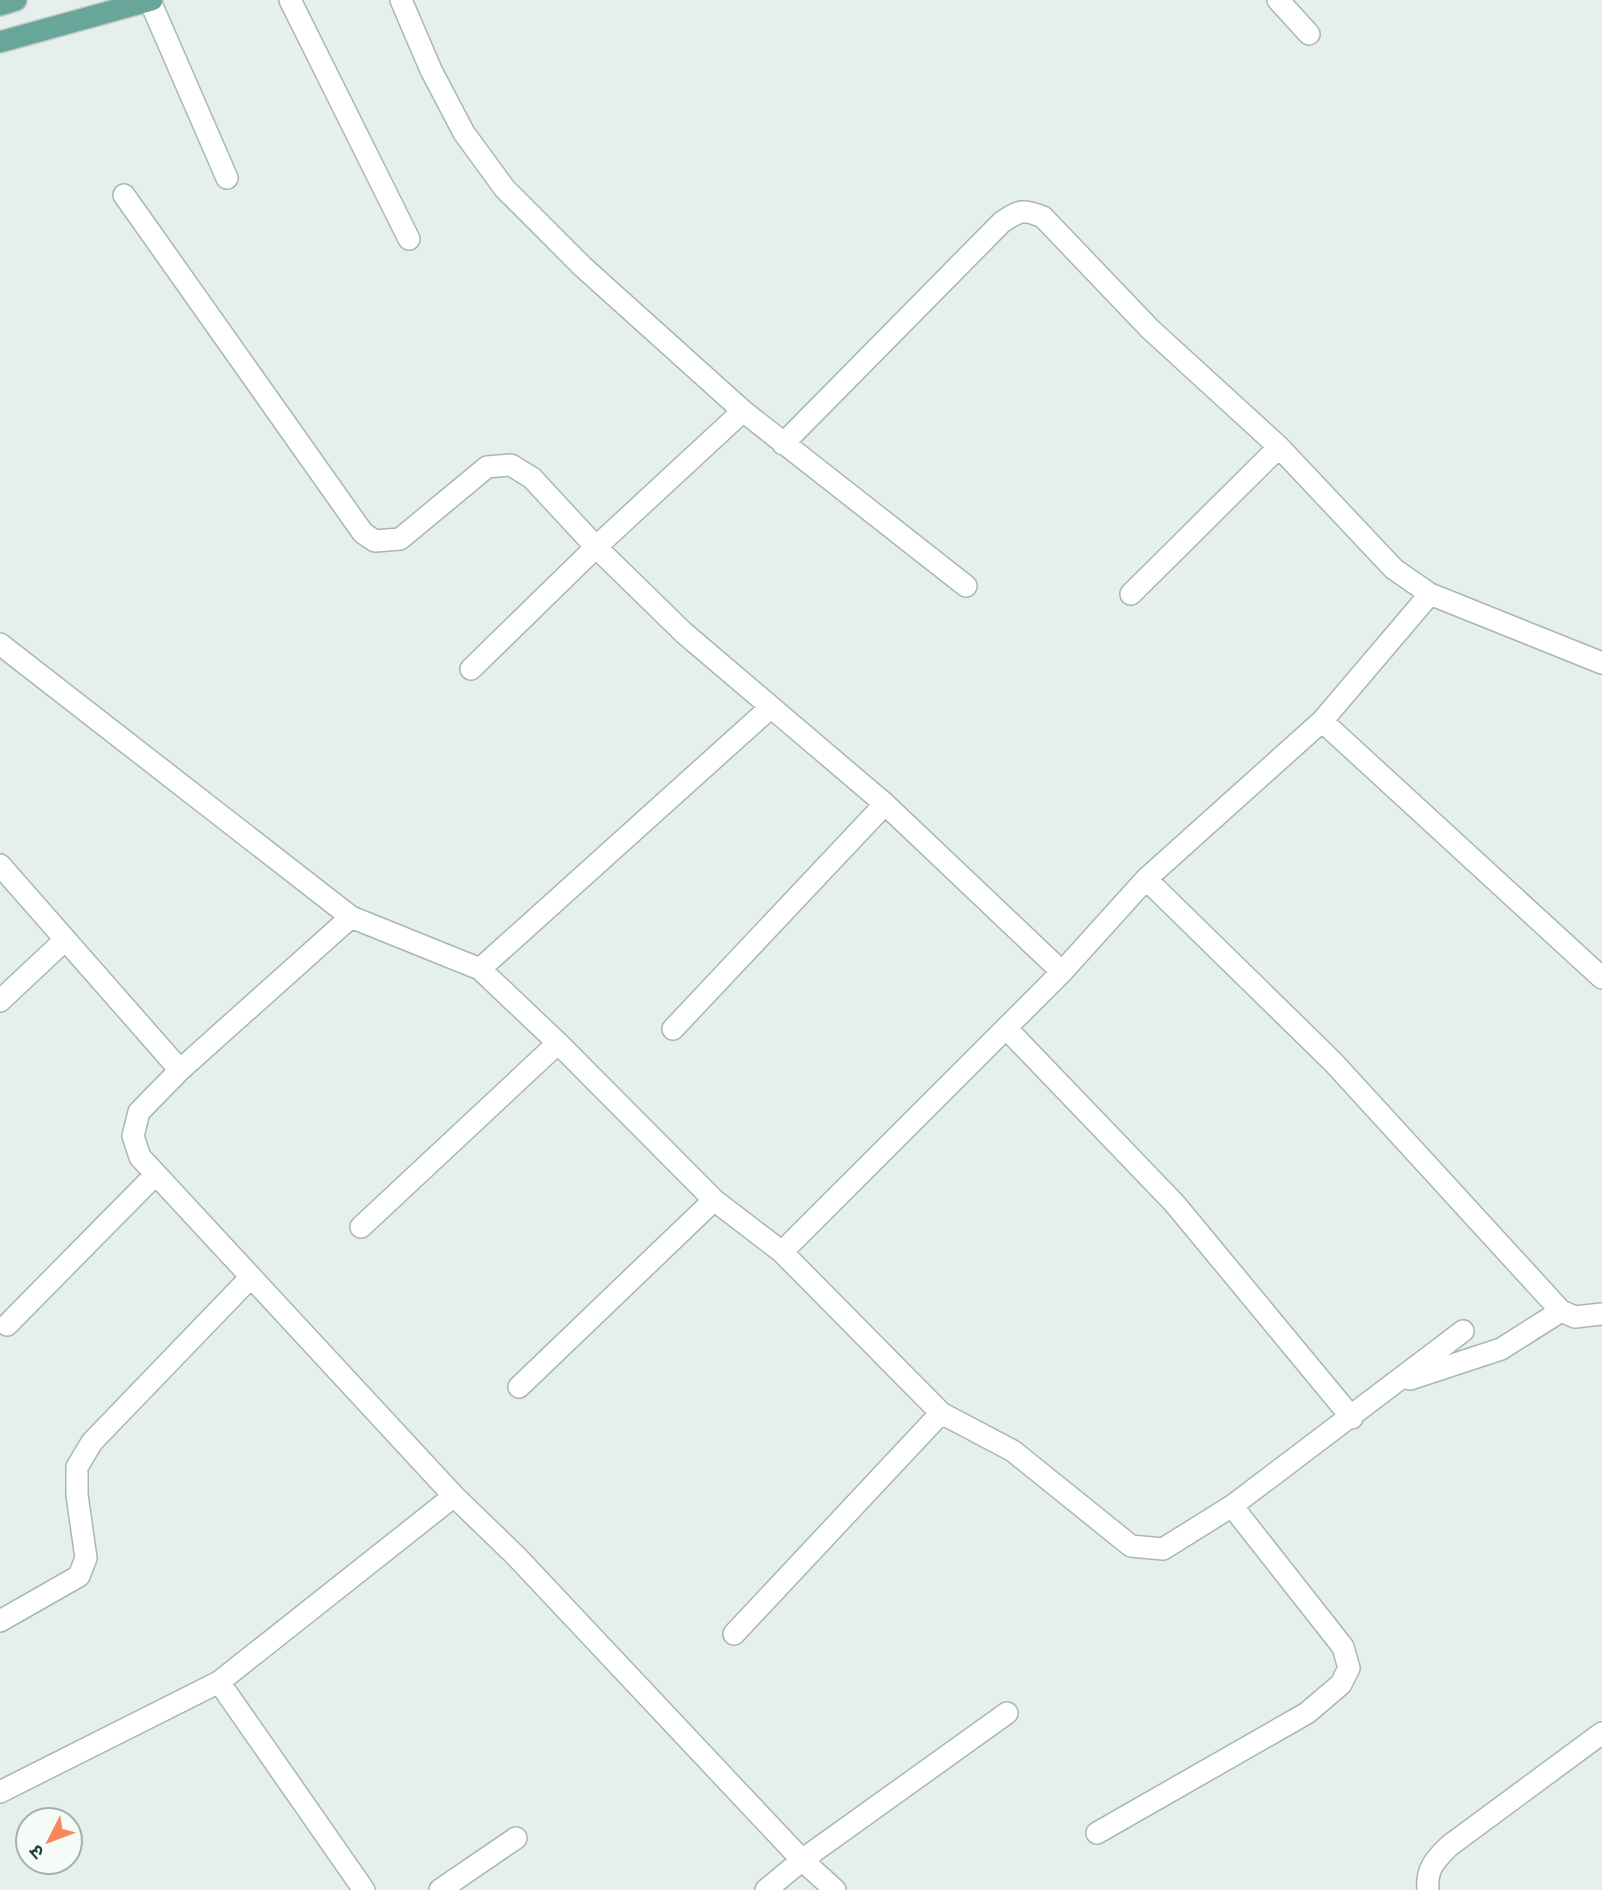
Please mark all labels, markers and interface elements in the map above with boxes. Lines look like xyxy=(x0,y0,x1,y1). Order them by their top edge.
north arrow xyxy=(14,1806,84,1876)
text: उ xyxy=(23,1840,49,1865)

